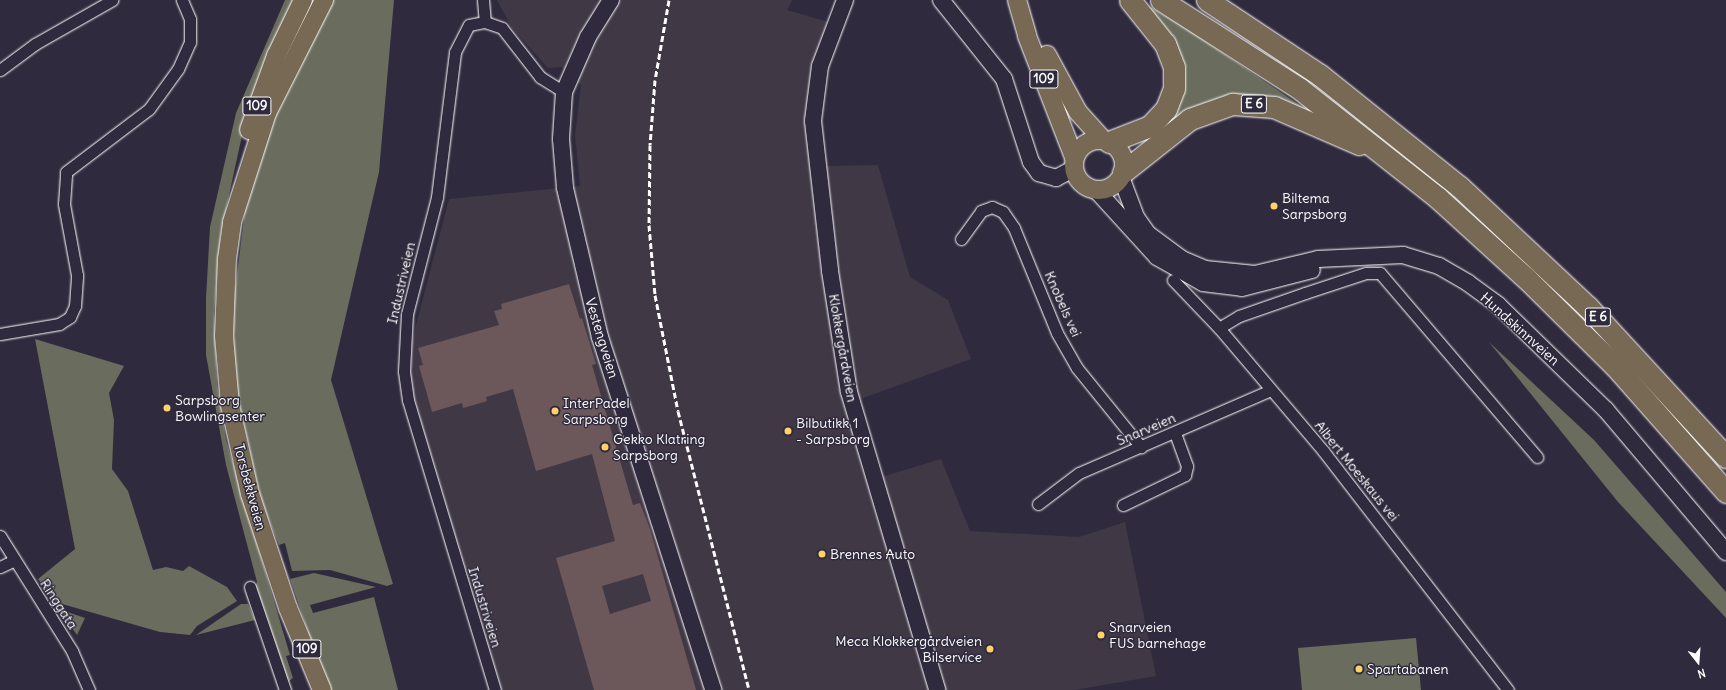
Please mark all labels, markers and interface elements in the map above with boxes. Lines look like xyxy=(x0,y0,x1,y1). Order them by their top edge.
road number: 109 xyxy=(1029,68,1059,90)
road number: E 6 xyxy=(1240,93,1268,115)
road number: 109 xyxy=(242,95,272,117)
place label: Biltema Sarpsborg xyxy=(1282,190,1347,222)
marker: Biltema Sarpsborg xyxy=(1269,201,1279,211)
street label: Industriveien xyxy=(383,240,419,326)
street label: Knobels vei xyxy=(1041,269,1085,339)
street label: Hundskinnveien xyxy=(1477,289,1563,369)
street label: Klokkergårdveien xyxy=(825,293,861,403)
street label: Vestengveien xyxy=(582,296,622,380)
road number: E 6 xyxy=(1584,306,1612,328)
place label: Sarpsborg Bowlingsenter xyxy=(175,392,265,424)
place label: InterPadel Sarpsborg xyxy=(563,395,630,428)
marker: Sarpsborg Bowlingsenter xyxy=(162,403,172,413)
marker: InterPadel Sarpsborg xyxy=(550,406,560,416)
street label: Snarveien xyxy=(1114,409,1178,449)
place label: Bilbutikk 1 - Sarpsborg xyxy=(796,415,870,448)
street label: Albert Moeskaus vei xyxy=(1311,417,1403,525)
marker: Bilbutikk 1 - Sarpsborg xyxy=(783,426,793,436)
place label: Gekko Klatring Sarpsborg xyxy=(613,431,705,464)
street label: Torsbekkveien xyxy=(230,442,270,532)
marker: Gekko Klatring Sarpsborg xyxy=(600,442,610,452)
place label: Brennes Auto xyxy=(830,546,915,562)
marker: Brennes Auto xyxy=(817,549,827,559)
street label: Industriveien xyxy=(465,565,505,649)
street label: Ringgata xyxy=(37,576,81,632)
place label: Snarveien FUS barnehage xyxy=(1109,619,1206,652)
marker: Snarveien FUS barnehage xyxy=(1096,630,1106,640)
place label: Meca Klokkergårdveien Bilservice xyxy=(835,633,982,666)
road number: 109 xyxy=(292,638,322,660)
north arrow xyxy=(1678,642,1718,682)
marker: Meca Klokkergårdveien Bilservice xyxy=(985,644,995,654)
place label: Spartabanen xyxy=(1367,661,1449,677)
marker: Spartabanen xyxy=(1354,664,1364,674)
text: N xyxy=(1696,666,1707,681)

